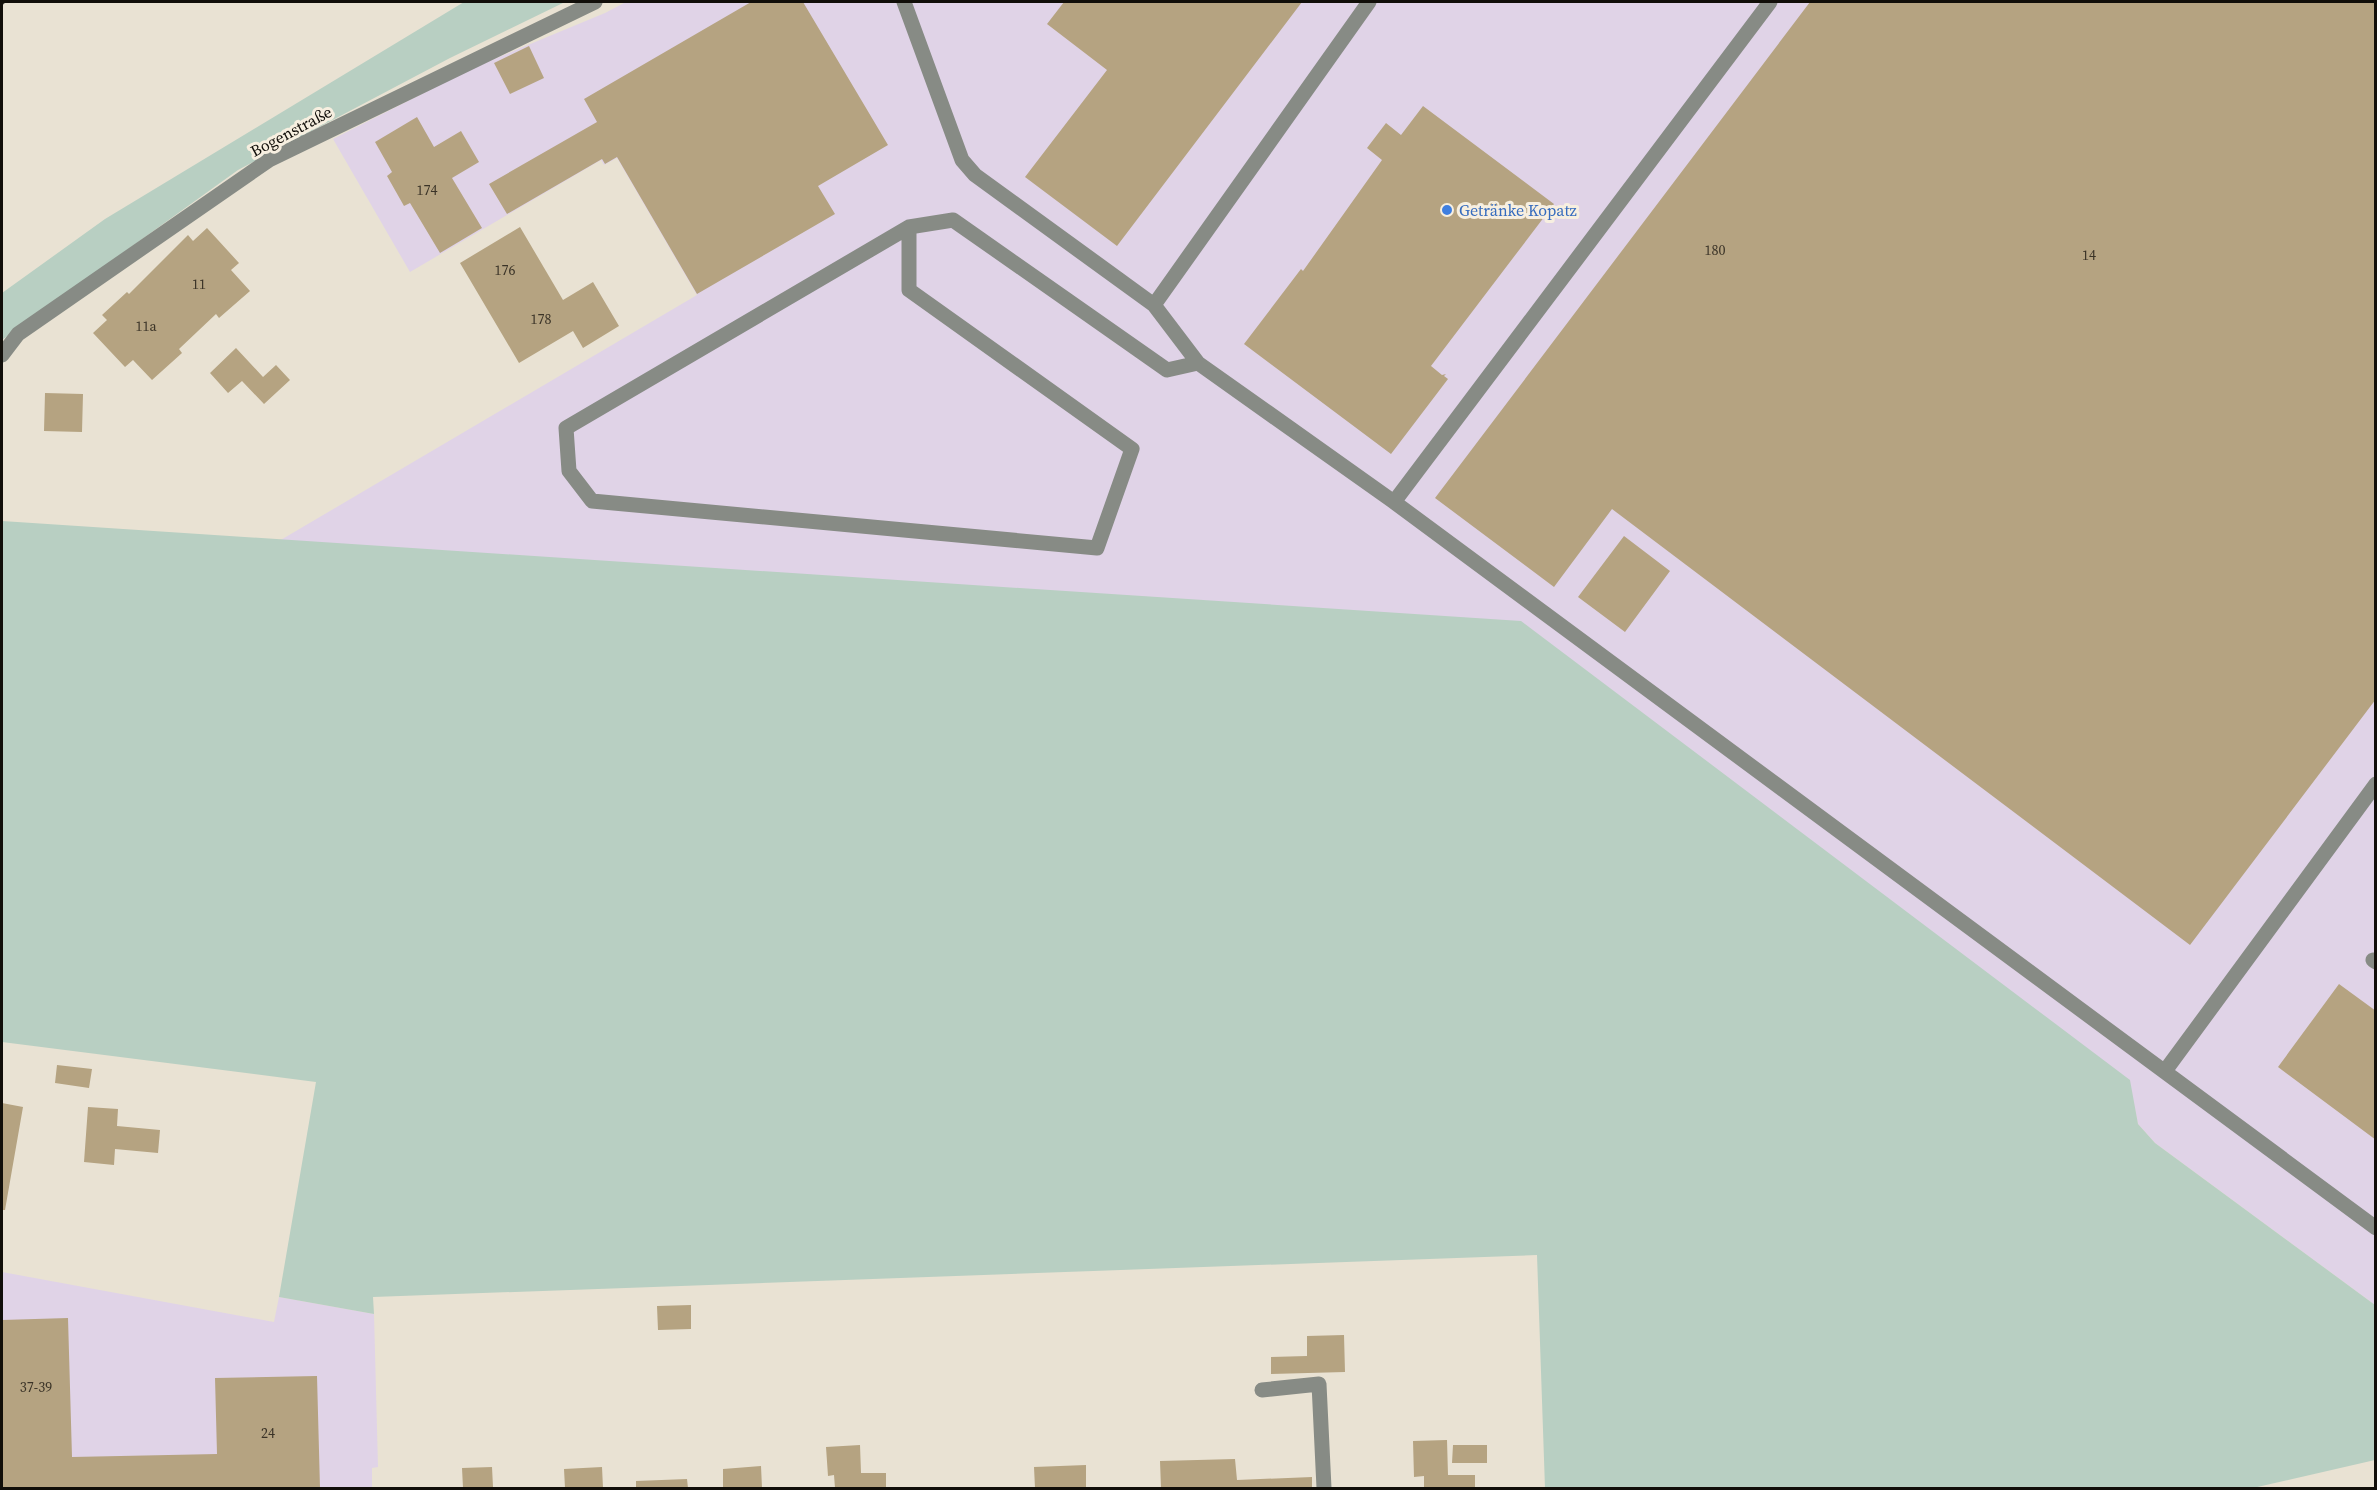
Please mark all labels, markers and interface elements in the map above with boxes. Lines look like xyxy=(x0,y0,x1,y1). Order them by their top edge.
street label: Bogenstraße xyxy=(246,100,336,162)
house number: 174 xyxy=(417,180,438,200)
place label: Getränke Kopatz xyxy=(1459,199,1577,221)
marker: Getränke Kopatz xyxy=(1440,203,1454,217)
house number: 180 xyxy=(1705,240,1726,260)
house number: 14 xyxy=(2082,245,2096,265)
house number: 176 xyxy=(495,260,516,280)
house number: 11 xyxy=(192,274,206,294)
house number: 178 xyxy=(531,309,552,329)
house number: 11a xyxy=(135,316,157,336)
house number: 37-39 xyxy=(20,1377,52,1397)
house number: 24 xyxy=(261,1423,275,1443)

